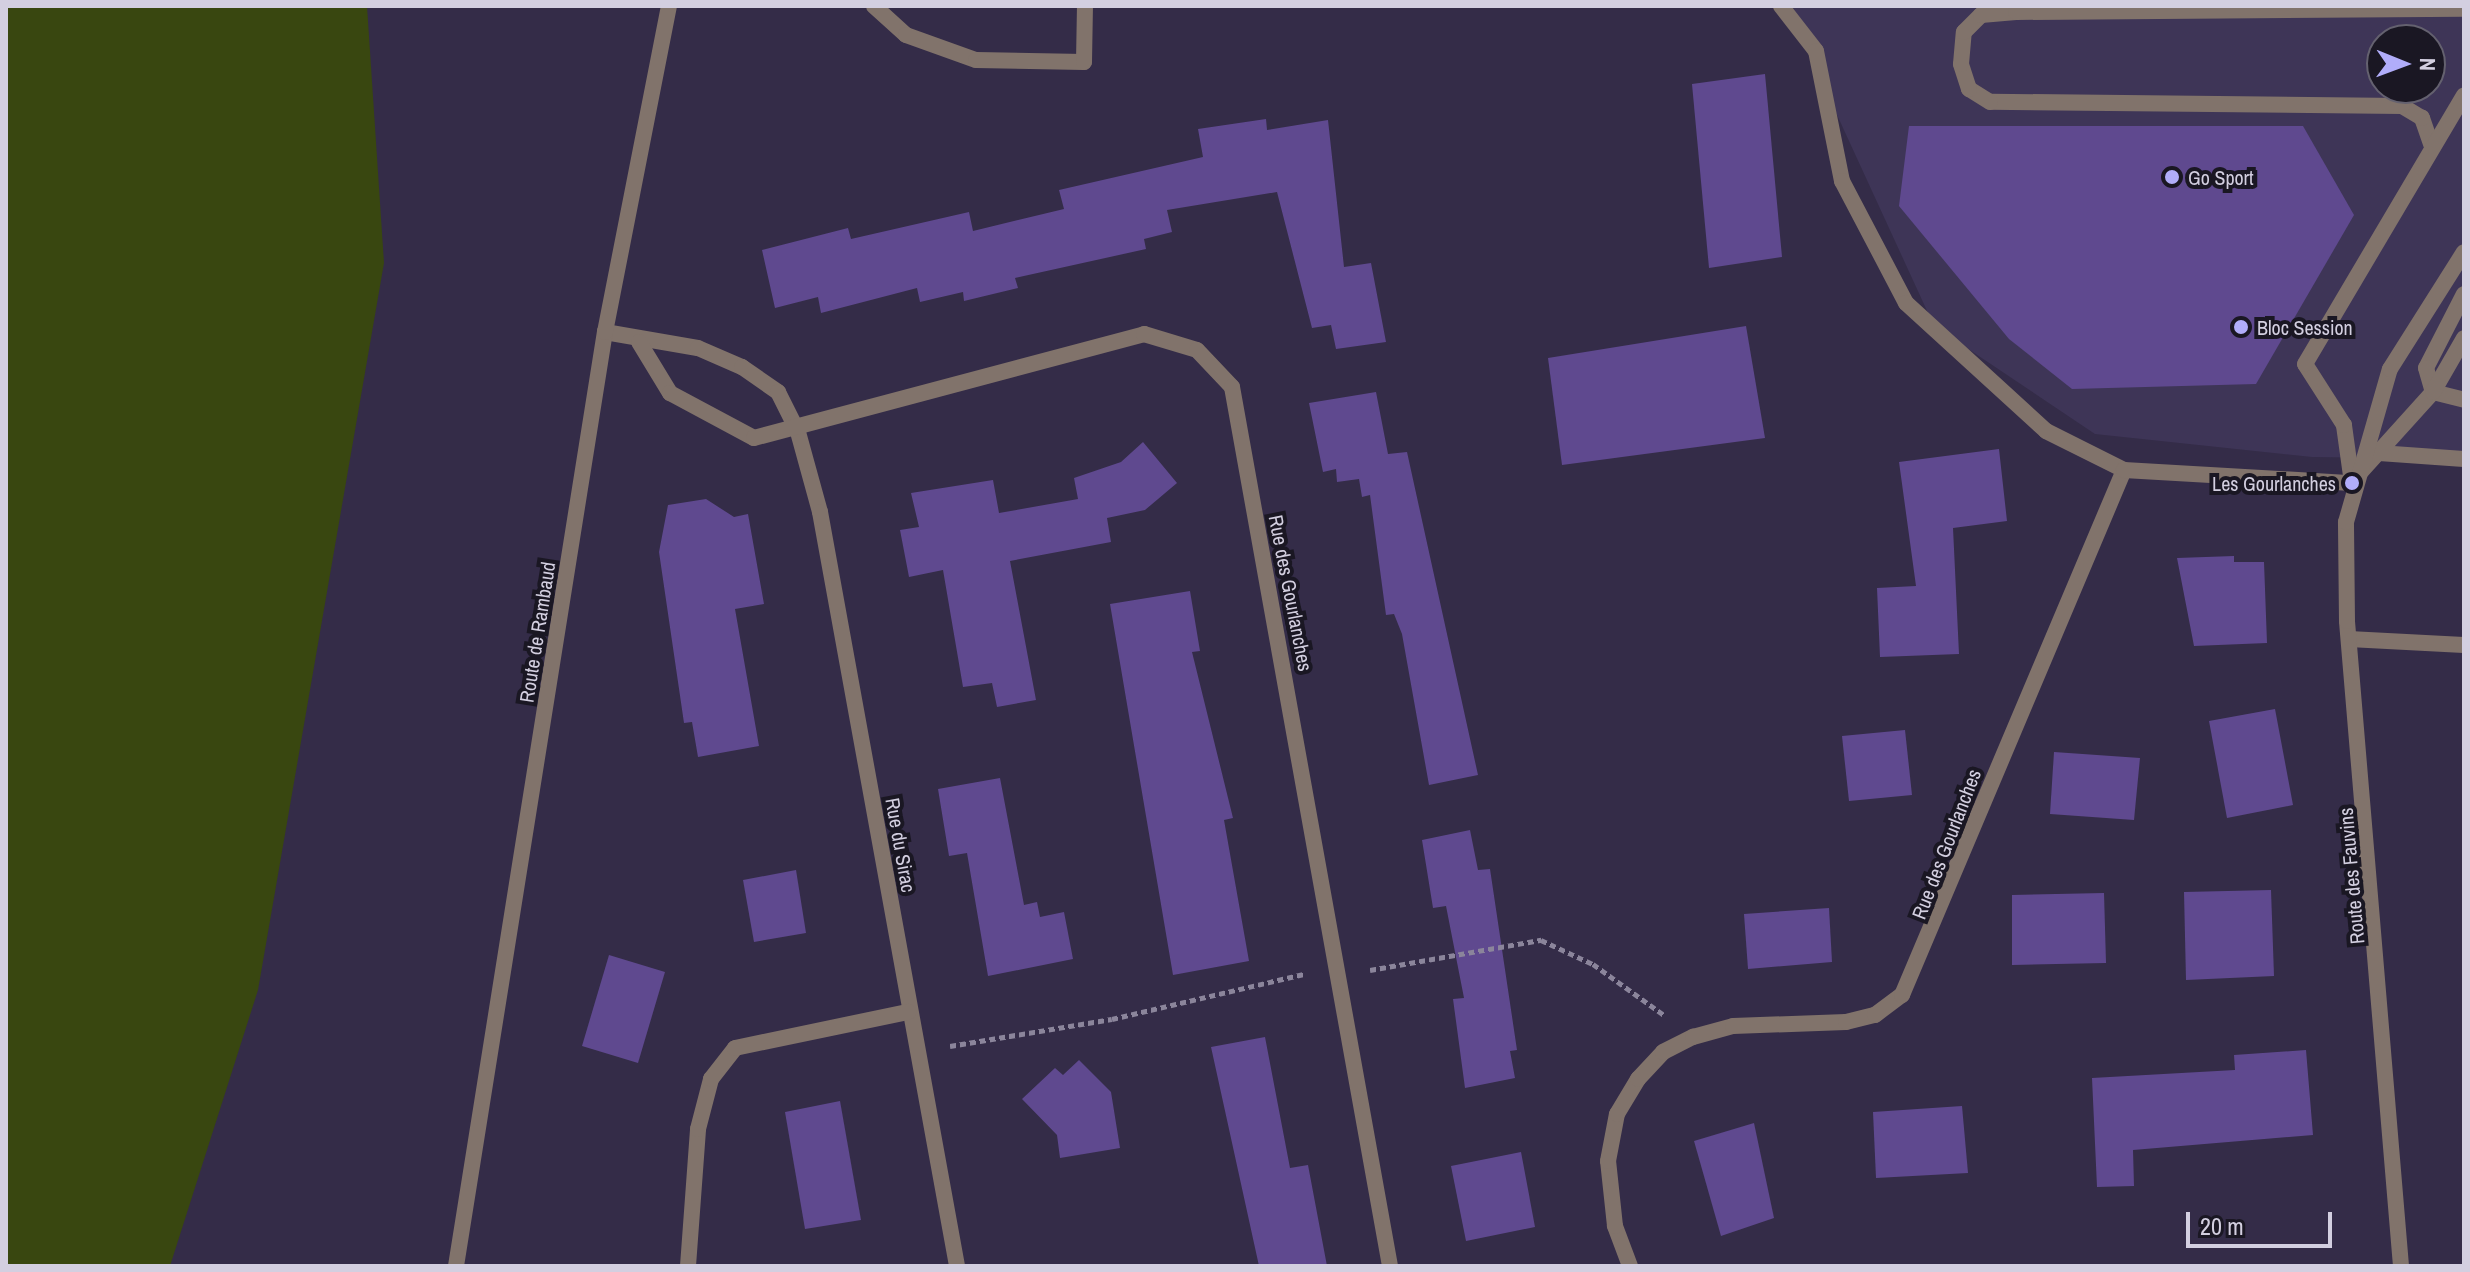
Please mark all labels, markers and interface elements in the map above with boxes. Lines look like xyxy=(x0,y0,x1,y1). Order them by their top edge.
north arrow xyxy=(2366,24,2446,104)
text: N xyxy=(2413,58,2443,71)
place label: Go Sport xyxy=(2188,165,2254,189)
marker: Go Sport xyxy=(2163,168,2181,186)
place label: Bloc Session xyxy=(2257,315,2353,339)
marker: Bloc Session xyxy=(2232,318,2250,336)
place label: Les Gourlanches xyxy=(2212,471,2336,495)
marker: Les Gourlanches xyxy=(2343,474,2361,492)
street label: Rue des Gourlanches xyxy=(1264,513,1318,673)
street label: Route de Rambaud xyxy=(514,560,560,704)
street label: Rue des Gourlanches xyxy=(1906,766,1986,922)
street label: Rue du Sirac xyxy=(881,796,921,894)
street label: Route des Fauvins xyxy=(2333,807,2369,945)
scale bar xyxy=(2190,1196,2336,1246)
text: 20 m xyxy=(2200,1210,2244,1242)

